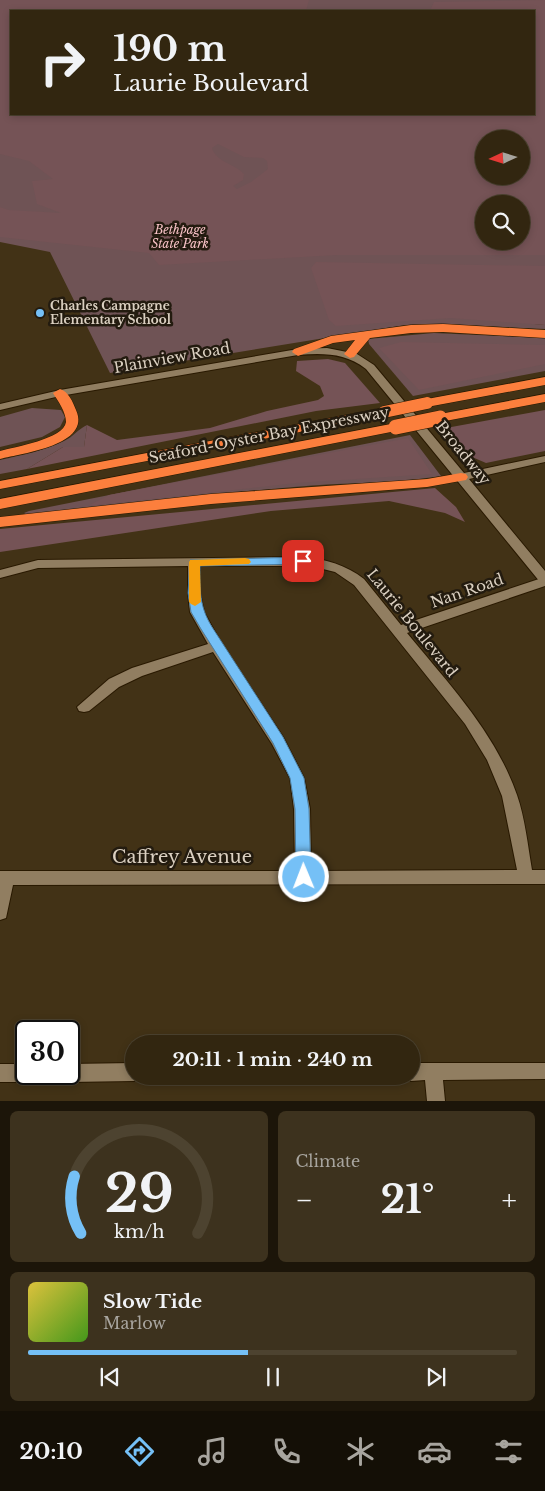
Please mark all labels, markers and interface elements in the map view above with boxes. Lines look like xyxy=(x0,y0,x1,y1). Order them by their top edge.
text: 190 m xyxy=(113,27,226,70)
icon: right xyxy=(30,30,95,95)
text: Laurie Boulevard xyxy=(113,70,309,97)
north arrow xyxy=(475,130,530,185)
map controls xyxy=(475,130,530,250)
button: search xyxy=(475,195,530,250)
park label: Bethpage State Park xyxy=(151,222,209,251)
place label: Charles Campagne Elementary School xyxy=(50,298,172,327)
marker: Charles Campagne Elementary School xyxy=(34,307,46,319)
street label: Plainview Road xyxy=(112,338,232,377)
street label: Seaford-Oyster Bay Expressway xyxy=(147,402,391,467)
street label: Broadway xyxy=(432,417,495,489)
pin xyxy=(282,540,324,582)
icon: arrive xyxy=(289,547,317,575)
street label: Laurie Boulevard xyxy=(363,565,462,681)
street label: Nan Road xyxy=(428,569,506,612)
street label: Caffrey Avenue xyxy=(112,846,252,868)
position arrow xyxy=(277,850,329,902)
speed limit sign: 30 xyxy=(15,1020,80,1085)
text: 20:11 · 1 min · 240 m xyxy=(173,1048,373,1071)
text: Climate xyxy=(296,1151,360,1171)
text: 29 xyxy=(104,1162,173,1226)
text: 21° xyxy=(380,1176,434,1223)
text: − xyxy=(296,1183,313,1218)
text: + xyxy=(502,1183,517,1218)
text: km/h xyxy=(113,1221,164,1243)
text: Slow Tide xyxy=(103,1290,202,1313)
text: Marlow xyxy=(103,1313,166,1333)
icon: previous xyxy=(96,1363,124,1391)
icon: pause xyxy=(259,1363,287,1391)
icon: next xyxy=(422,1363,450,1391)
icon: directions xyxy=(122,1434,157,1469)
icon: music xyxy=(195,1434,230,1469)
icon: phone xyxy=(269,1434,304,1469)
icon: climate xyxy=(343,1434,378,1469)
icon: car xyxy=(417,1434,452,1469)
icon: filters xyxy=(491,1434,526,1469)
text: 20:10 xyxy=(19,1438,83,1465)

